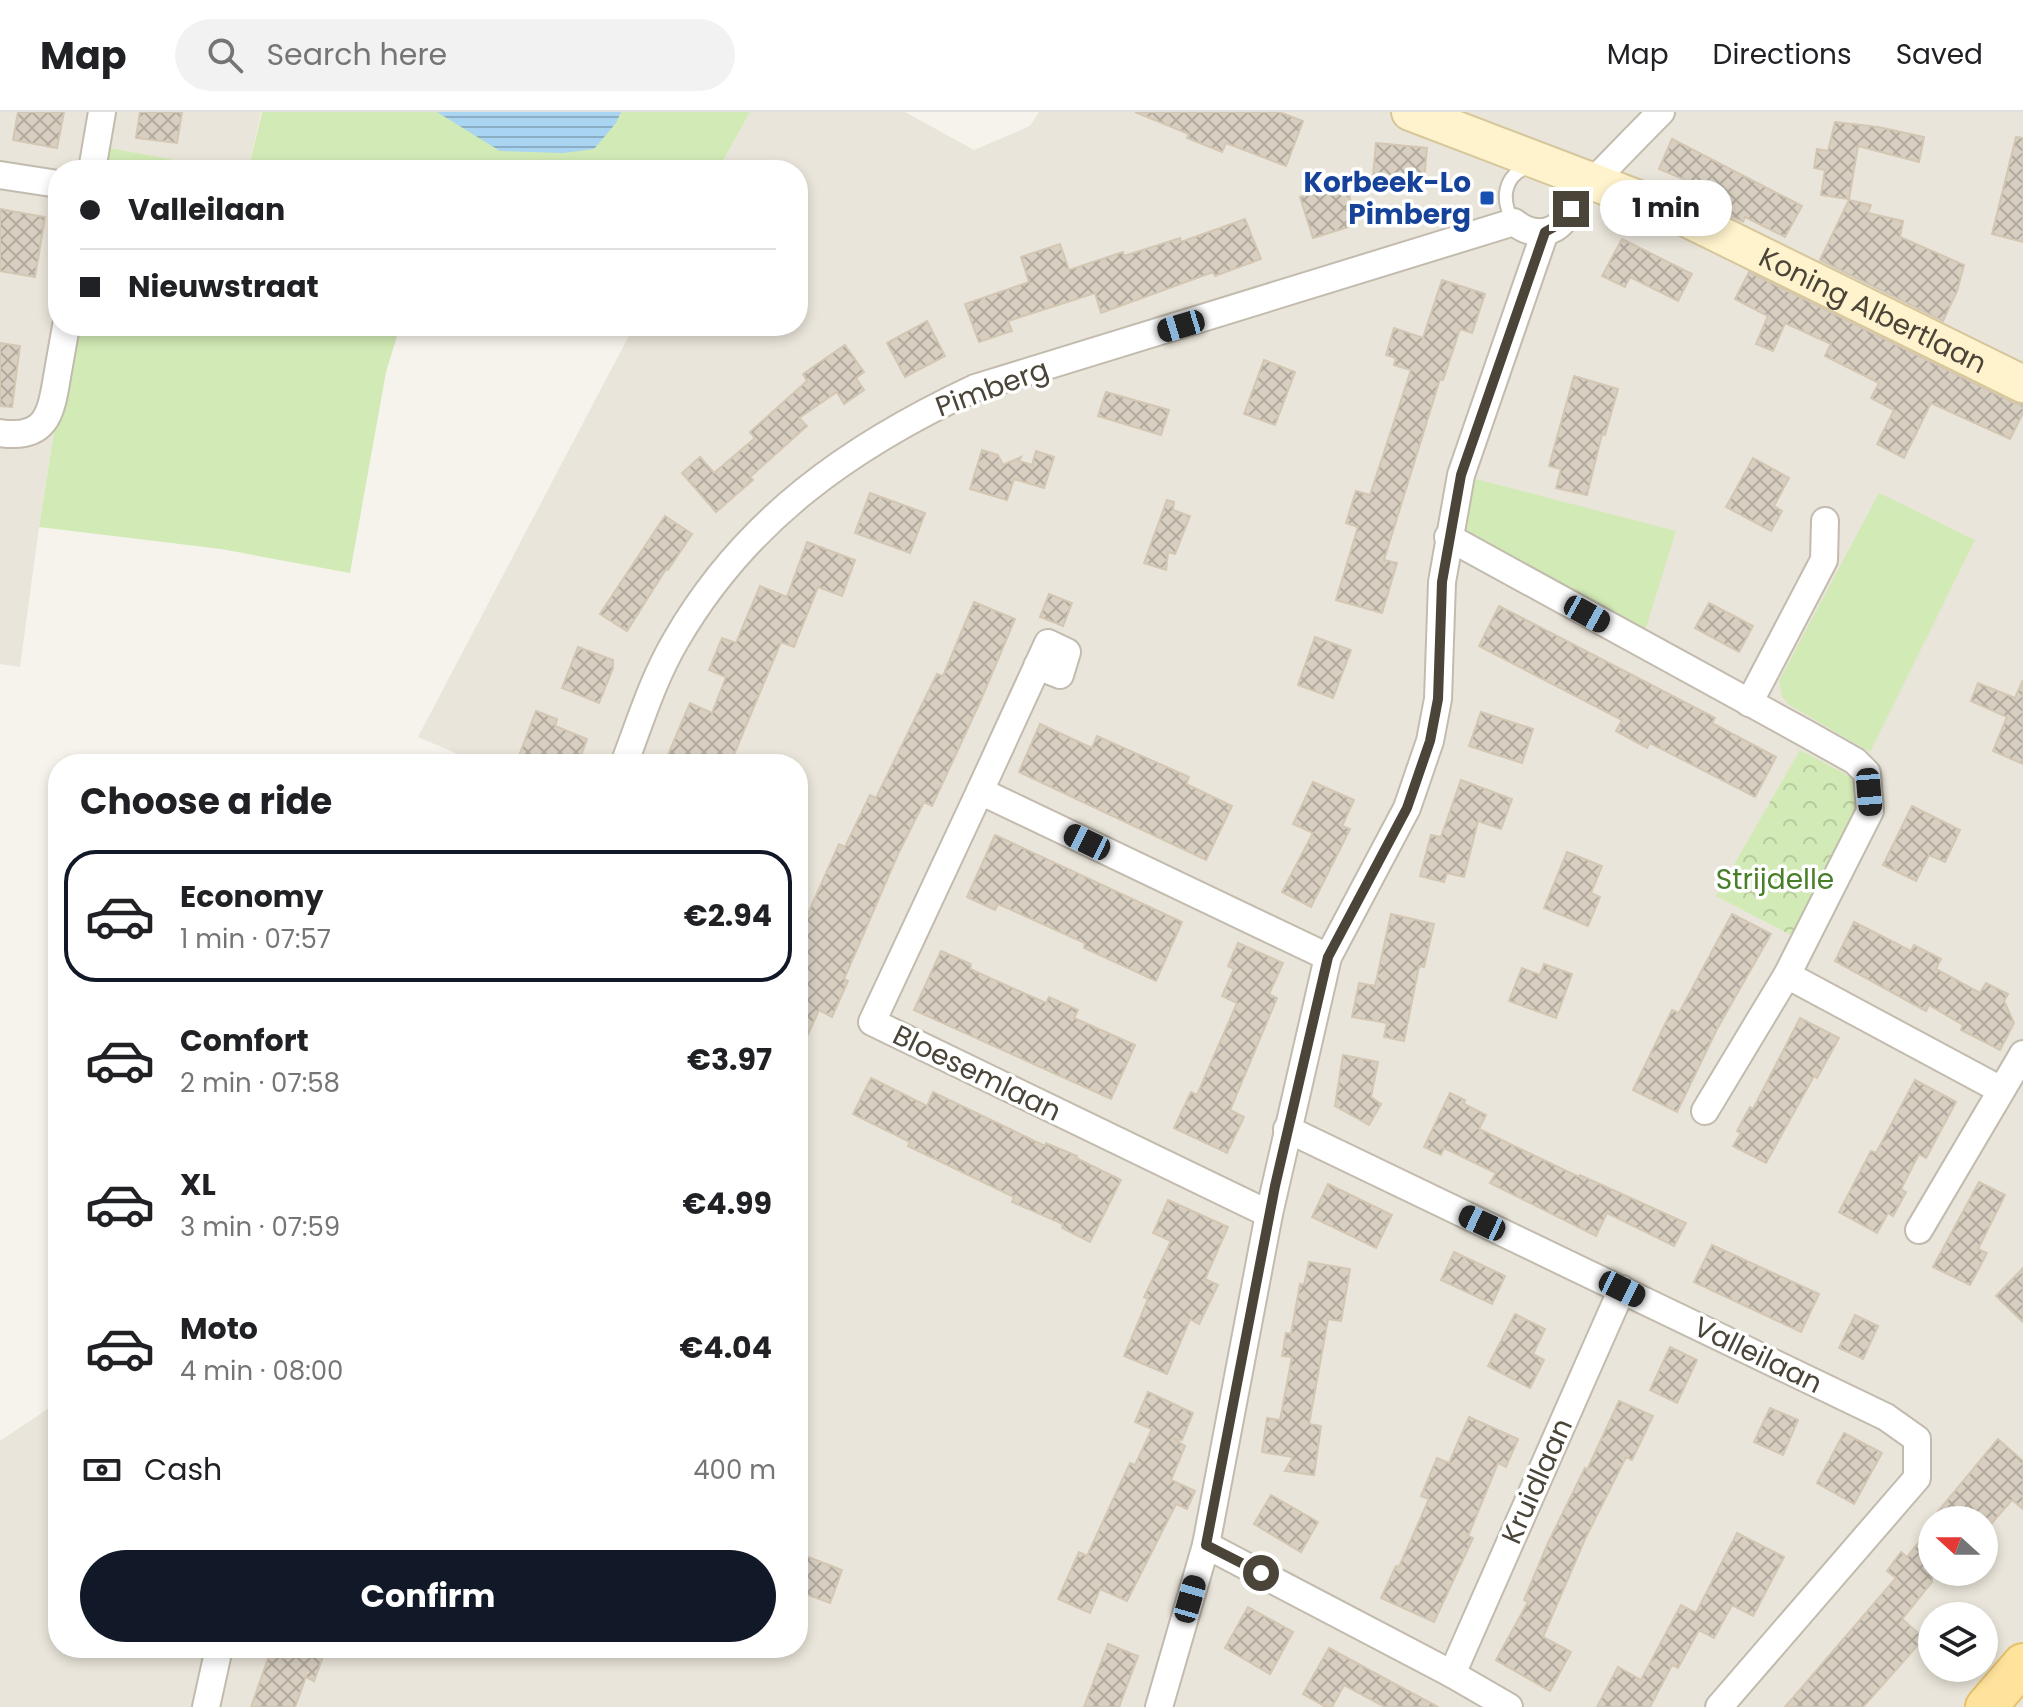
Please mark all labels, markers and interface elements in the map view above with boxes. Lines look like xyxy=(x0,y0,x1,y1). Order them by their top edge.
search box xyxy=(175,19,735,91)
text: Map xyxy=(40,29,127,82)
icon: search xyxy=(203,33,247,77)
text: Search here xyxy=(267,33,447,76)
text: Map xyxy=(1607,35,1669,74)
text: Directions xyxy=(1713,35,1852,74)
text: Saved xyxy=(1896,35,1983,74)
place label: Korbeek-Lo Pimberg xyxy=(1303,163,1471,234)
callout: 1 min xyxy=(1599,181,1731,237)
text: Valleilaan xyxy=(128,188,285,231)
marker: Korbeek-Lo Pimberg xyxy=(1478,189,1496,207)
text: 1 min xyxy=(1632,190,1700,226)
route end xyxy=(1553,191,1589,227)
street label: Koning Albertlaan xyxy=(1752,237,1993,383)
text: Nieuwstraat xyxy=(128,265,319,308)
car xyxy=(1155,308,1207,344)
street label: Pimberg xyxy=(930,350,1054,426)
car xyxy=(1560,592,1614,636)
car xyxy=(1855,767,1883,817)
text: Choose a ride xyxy=(80,776,332,827)
car xyxy=(1060,821,1114,863)
park label: Strijdelle xyxy=(1716,860,1834,899)
text: Economy xyxy=(180,875,324,918)
icon: car xyxy=(84,880,156,952)
text: €2.94 xyxy=(684,894,772,937)
text: 1 min · 07:57 xyxy=(180,921,331,957)
street label: Bloesemlaan xyxy=(886,1015,1068,1131)
text: Comfort xyxy=(180,1019,309,1062)
icon: car xyxy=(84,1024,156,1096)
text: €3.97 xyxy=(687,1038,772,1081)
text: 2 min · 07:58 xyxy=(180,1065,340,1101)
text: XL xyxy=(180,1163,216,1206)
icon: car xyxy=(84,1168,156,1240)
text: €4.99 xyxy=(682,1182,772,1225)
car xyxy=(1455,1202,1509,1244)
text: 3 min · 07:59 xyxy=(180,1209,340,1245)
car xyxy=(1595,1268,1649,1310)
text: Moto xyxy=(180,1307,258,1350)
street label: Valleilaan xyxy=(1687,1307,1829,1403)
icon: car xyxy=(84,1312,156,1384)
text: €4.04 xyxy=(679,1326,772,1369)
text: 4 min · 08:00 xyxy=(180,1353,343,1389)
street label: Kruidlaan xyxy=(1492,1412,1582,1550)
icon: cash xyxy=(80,1448,124,1492)
text: Cash xyxy=(144,1448,222,1491)
text: 400 m xyxy=(693,1452,776,1488)
north arrow xyxy=(1918,1506,1998,1586)
map controls xyxy=(1918,1506,1998,1682)
button: Confirm xyxy=(80,1550,776,1642)
route start xyxy=(1243,1555,1279,1591)
car xyxy=(1172,1573,1208,1625)
button: layers xyxy=(1918,1602,1998,1682)

